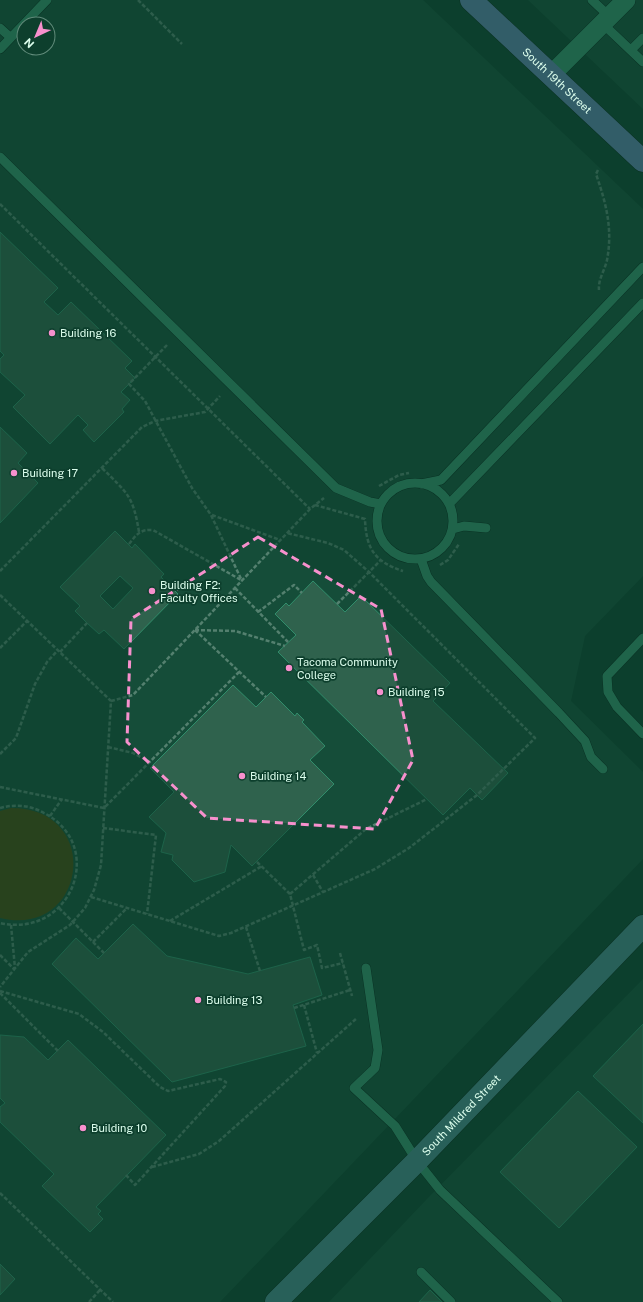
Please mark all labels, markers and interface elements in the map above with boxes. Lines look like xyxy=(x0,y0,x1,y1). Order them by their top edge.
north arrow xyxy=(16,16,56,56)
text: N xyxy=(22,36,36,50)
street label: South 19th Street xyxy=(520,45,594,116)
place label: Building 16 xyxy=(60,327,116,339)
marker: Building 16 xyxy=(47,328,57,338)
place label: Building 17 xyxy=(22,467,78,479)
marker: Building 17 xyxy=(9,468,19,478)
place label: Building F2: Faculty Offices xyxy=(160,579,238,604)
marker: Building F2: Faculty Offices xyxy=(147,586,157,596)
place label: Tacoma Community College xyxy=(297,656,398,681)
marker: Tacoma Community College xyxy=(284,663,294,673)
place label: Building 15 xyxy=(388,686,445,698)
marker: Building 15 xyxy=(375,687,385,697)
place label: Building 14 xyxy=(250,770,306,782)
marker: Building 14 xyxy=(237,771,247,781)
place label: Building 13 xyxy=(206,994,262,1006)
marker: Building 13 xyxy=(193,995,203,1005)
street label: South Mildred Street xyxy=(420,1072,503,1158)
place label: Building 10 xyxy=(91,1122,147,1134)
marker: Building 10 xyxy=(78,1123,88,1133)

